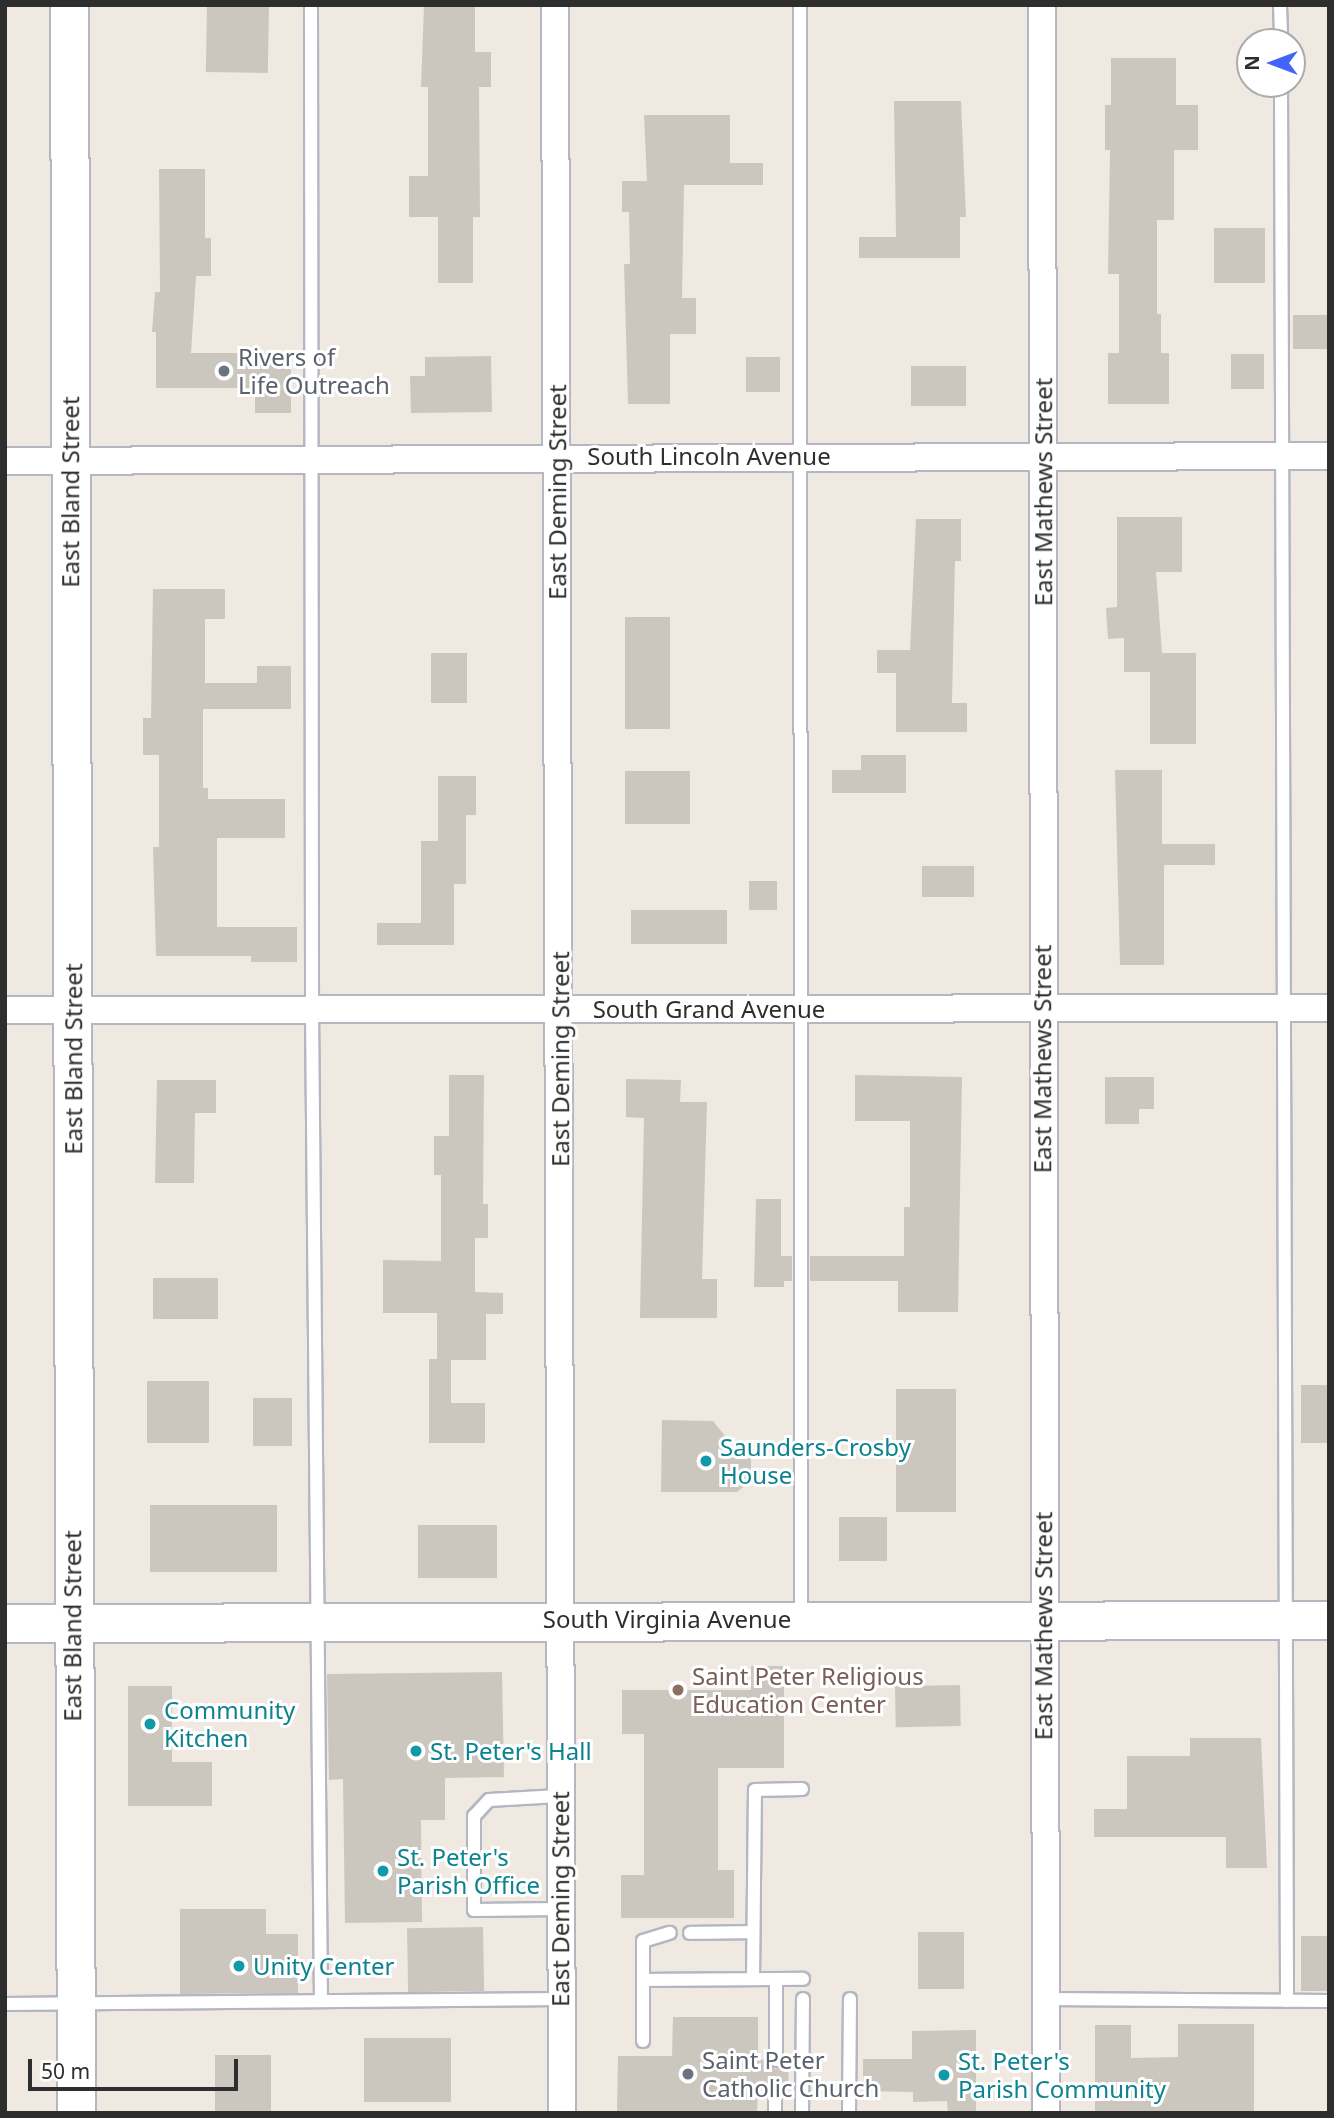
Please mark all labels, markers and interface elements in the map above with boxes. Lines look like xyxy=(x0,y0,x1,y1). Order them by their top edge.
north arrow xyxy=(1236,28,1306,98)
text: N xyxy=(1239,55,1265,71)
place label: Rivers of Life Outreach xyxy=(238,343,390,399)
marker: Rivers of Life Outreach xyxy=(216,363,232,379)
street label: East Mathews Street xyxy=(1029,378,1057,606)
street label: East Deming Street xyxy=(543,384,571,600)
street label: East Bland Street xyxy=(56,396,84,588)
street label: South Lincoln Avenue xyxy=(587,442,831,470)
street label: East Mathews Street xyxy=(1028,945,1056,1173)
street label: East Deming Street xyxy=(546,951,574,1167)
street label: East Bland Street xyxy=(59,963,87,1155)
street label: South Grand Avenue xyxy=(593,995,825,1023)
place label: Saunders-Crosby House xyxy=(720,1433,911,1489)
marker: Saunders-Crosby House xyxy=(698,1453,714,1469)
street label: East Mathews Street xyxy=(1029,1512,1057,1740)
street label: East Bland Street xyxy=(58,1530,86,1722)
street label: South Virginia Avenue xyxy=(543,1605,791,1633)
place label: Saint Peter Religious Education Center xyxy=(692,1662,924,1718)
marker: Saint Peter Religious Education Center xyxy=(670,1682,686,1698)
place label: Community Kitchen xyxy=(164,1696,295,1752)
marker: Community Kitchen xyxy=(142,1716,158,1732)
place label: St. Peter's Hall xyxy=(430,1737,592,1765)
marker: St. Peter's Hall xyxy=(408,1743,424,1759)
street label: East Deming Street xyxy=(546,1791,574,2007)
place label: St. Peter's Parish Office xyxy=(397,1843,540,1899)
marker: St. Peter's Parish Office xyxy=(375,1863,391,1879)
place label: Unity Center xyxy=(253,1952,394,1980)
marker: Unity Center xyxy=(231,1958,247,1974)
scale bar xyxy=(32,2044,242,2088)
place label: Saint Peter Catholic Church xyxy=(702,2046,879,2102)
place label: St. Peter's Parish Community xyxy=(958,2047,1166,2103)
text: 50 m xyxy=(41,2057,90,2085)
marker: Saint Peter Catholic Church xyxy=(680,2066,696,2082)
marker: St. Peter's Parish Community xyxy=(936,2067,952,2083)

